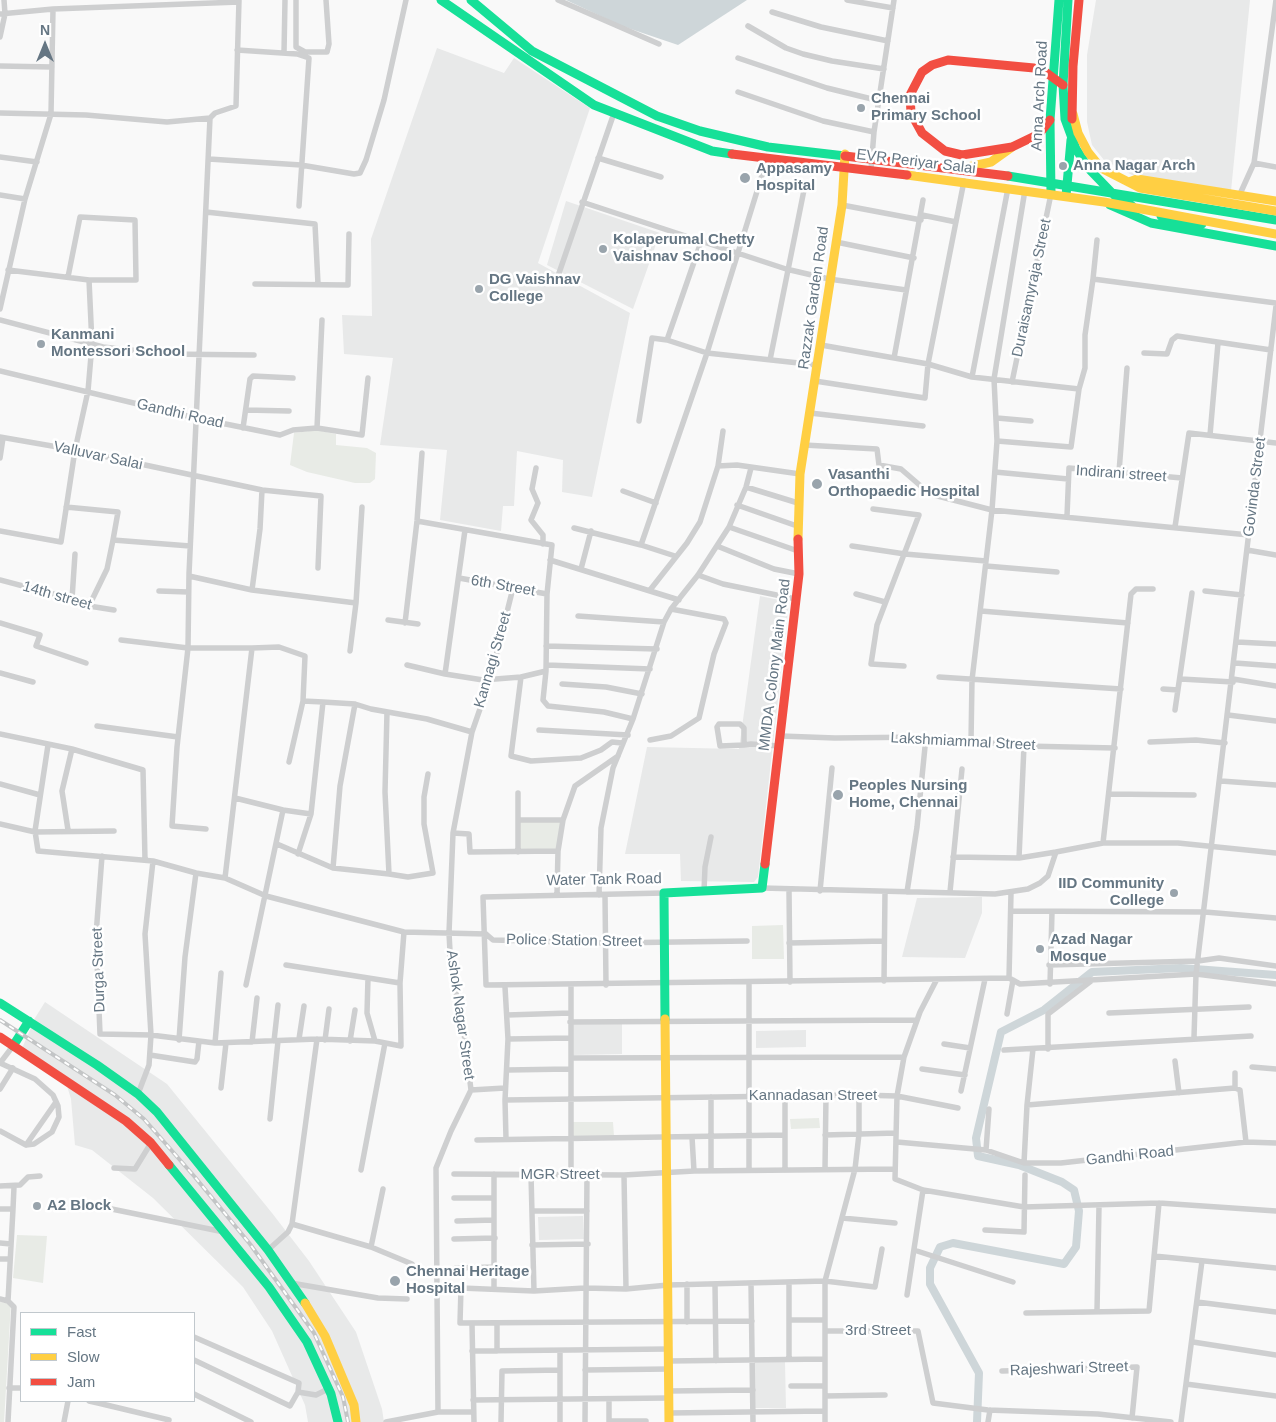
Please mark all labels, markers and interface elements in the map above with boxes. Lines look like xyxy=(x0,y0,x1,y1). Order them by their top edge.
north arrow xyxy=(20,20,70,70)
text: N xyxy=(40,22,50,38)
street label: Anna Arch Road xyxy=(1028,41,1052,151)
place label: Chennai Primary School xyxy=(871,90,981,125)
marker: Chennai Primary School xyxy=(855,102,867,114)
street label: EVR Periyar Salai xyxy=(855,146,977,178)
place label: Anna Nagar Arch xyxy=(1073,157,1196,175)
place label: Appasamy Hospital xyxy=(756,160,832,195)
marker: Anna Nagar Arch xyxy=(1057,160,1069,172)
marker: Appasamy Hospital xyxy=(738,171,752,185)
street label: Duraisamyraja Street xyxy=(1009,217,1055,359)
street label: Razzak Garden Road xyxy=(795,225,833,371)
place label: Kolaperumal Chetty Vaishnav School xyxy=(613,231,755,266)
marker: Kolaperumal Chetty Vaishnav School xyxy=(597,243,609,255)
place label: DG Vaishnav College xyxy=(489,271,581,306)
marker: DG Vaishnav College xyxy=(473,283,485,295)
place label: Kanmani Montessori School xyxy=(51,326,185,361)
marker: Kanmani Montessori School xyxy=(35,338,47,350)
street label: Gandhi Road xyxy=(135,395,225,433)
street label: Govinda Street xyxy=(1240,436,1270,538)
street label: Valluvar Salai xyxy=(52,438,144,474)
street label: Indirani street xyxy=(1075,462,1167,486)
place label: Vasanthi Orthopaedic Hospital xyxy=(828,466,980,501)
marker: Vasanthi Orthopaedic Hospital xyxy=(810,477,824,491)
street label: 6th Street xyxy=(469,571,537,601)
street label: 14th street xyxy=(20,578,94,614)
street label: MMDA Colony Main Road xyxy=(756,578,794,752)
street label: Kannagi Street xyxy=(471,610,515,710)
street label: Lakshmiammal Street xyxy=(890,729,1036,755)
place label: Peoples Nursing Home, Chennai xyxy=(849,777,967,812)
marker: Peoples Nursing Home, Chennai xyxy=(831,788,845,802)
street label: Water Tank Road xyxy=(546,870,662,890)
place label: IID Community College xyxy=(1058,875,1164,910)
marker: IID Community College xyxy=(1168,887,1180,899)
street label: Durga Street xyxy=(89,927,109,1013)
street label: Police Station Street xyxy=(506,931,642,951)
place label: Azad Nagar Mosque xyxy=(1050,931,1133,966)
marker: Azad Nagar Mosque xyxy=(1034,943,1046,955)
street label: Ashok Nagar Street xyxy=(442,949,478,1081)
street label: Kannadasan Street xyxy=(749,1087,877,1105)
street label: Gandhi Road xyxy=(1085,1142,1175,1170)
street label: MGR Street xyxy=(520,1166,600,1184)
place label: A2 Block xyxy=(47,1197,111,1215)
marker: A2 Block xyxy=(31,1200,43,1212)
place label: Chennai Heritage Hospital xyxy=(406,1263,529,1298)
marker: Chennai Heritage Hospital xyxy=(388,1274,402,1288)
legend xyxy=(20,1312,195,1402)
street label: 3rd Street xyxy=(845,1322,911,1340)
text: Fast xyxy=(67,1323,96,1340)
text: Slow xyxy=(67,1348,100,1365)
street label: Rajeshwari Street xyxy=(1010,1358,1128,1380)
text: Jam xyxy=(67,1373,95,1390)

